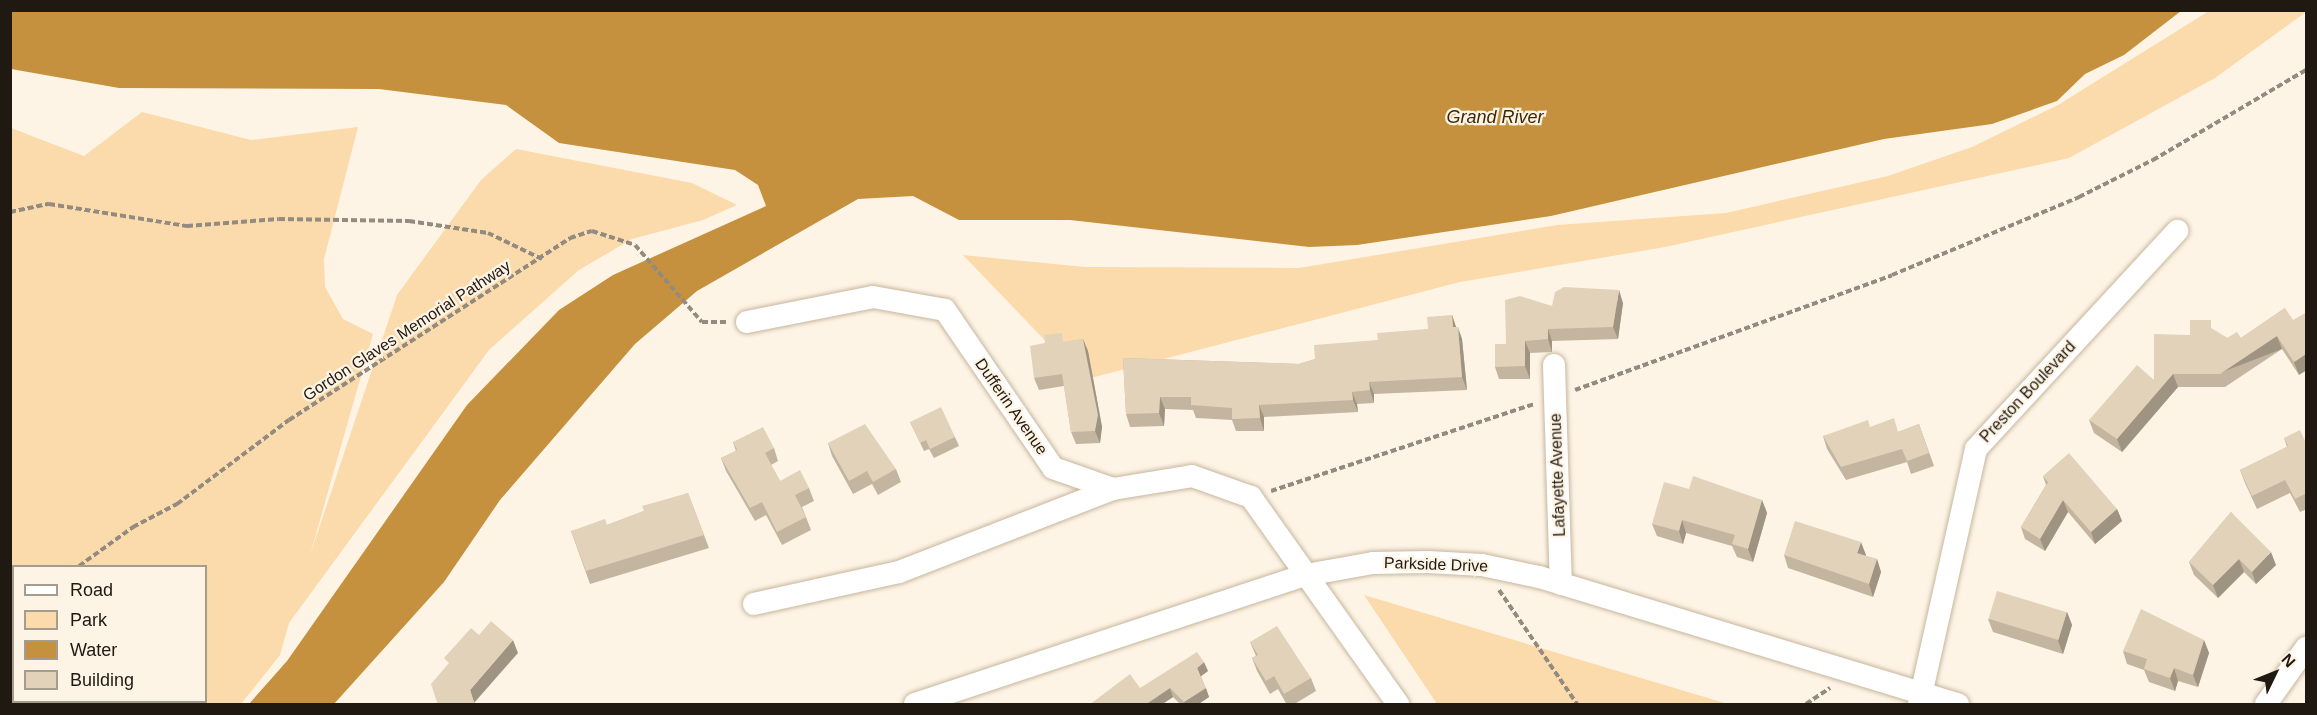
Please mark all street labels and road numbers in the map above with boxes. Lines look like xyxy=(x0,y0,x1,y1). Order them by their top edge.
street label: Gordon Glaves Memorial Pathway xyxy=(300,257,514,405)
street label: Preston Boulevard xyxy=(1976,337,2080,447)
street label: Dufferin Avenue xyxy=(970,355,1052,459)
street label: Lafayette Avenue xyxy=(1546,413,1570,537)
street label: Parkside Drive xyxy=(1384,554,1488,576)

